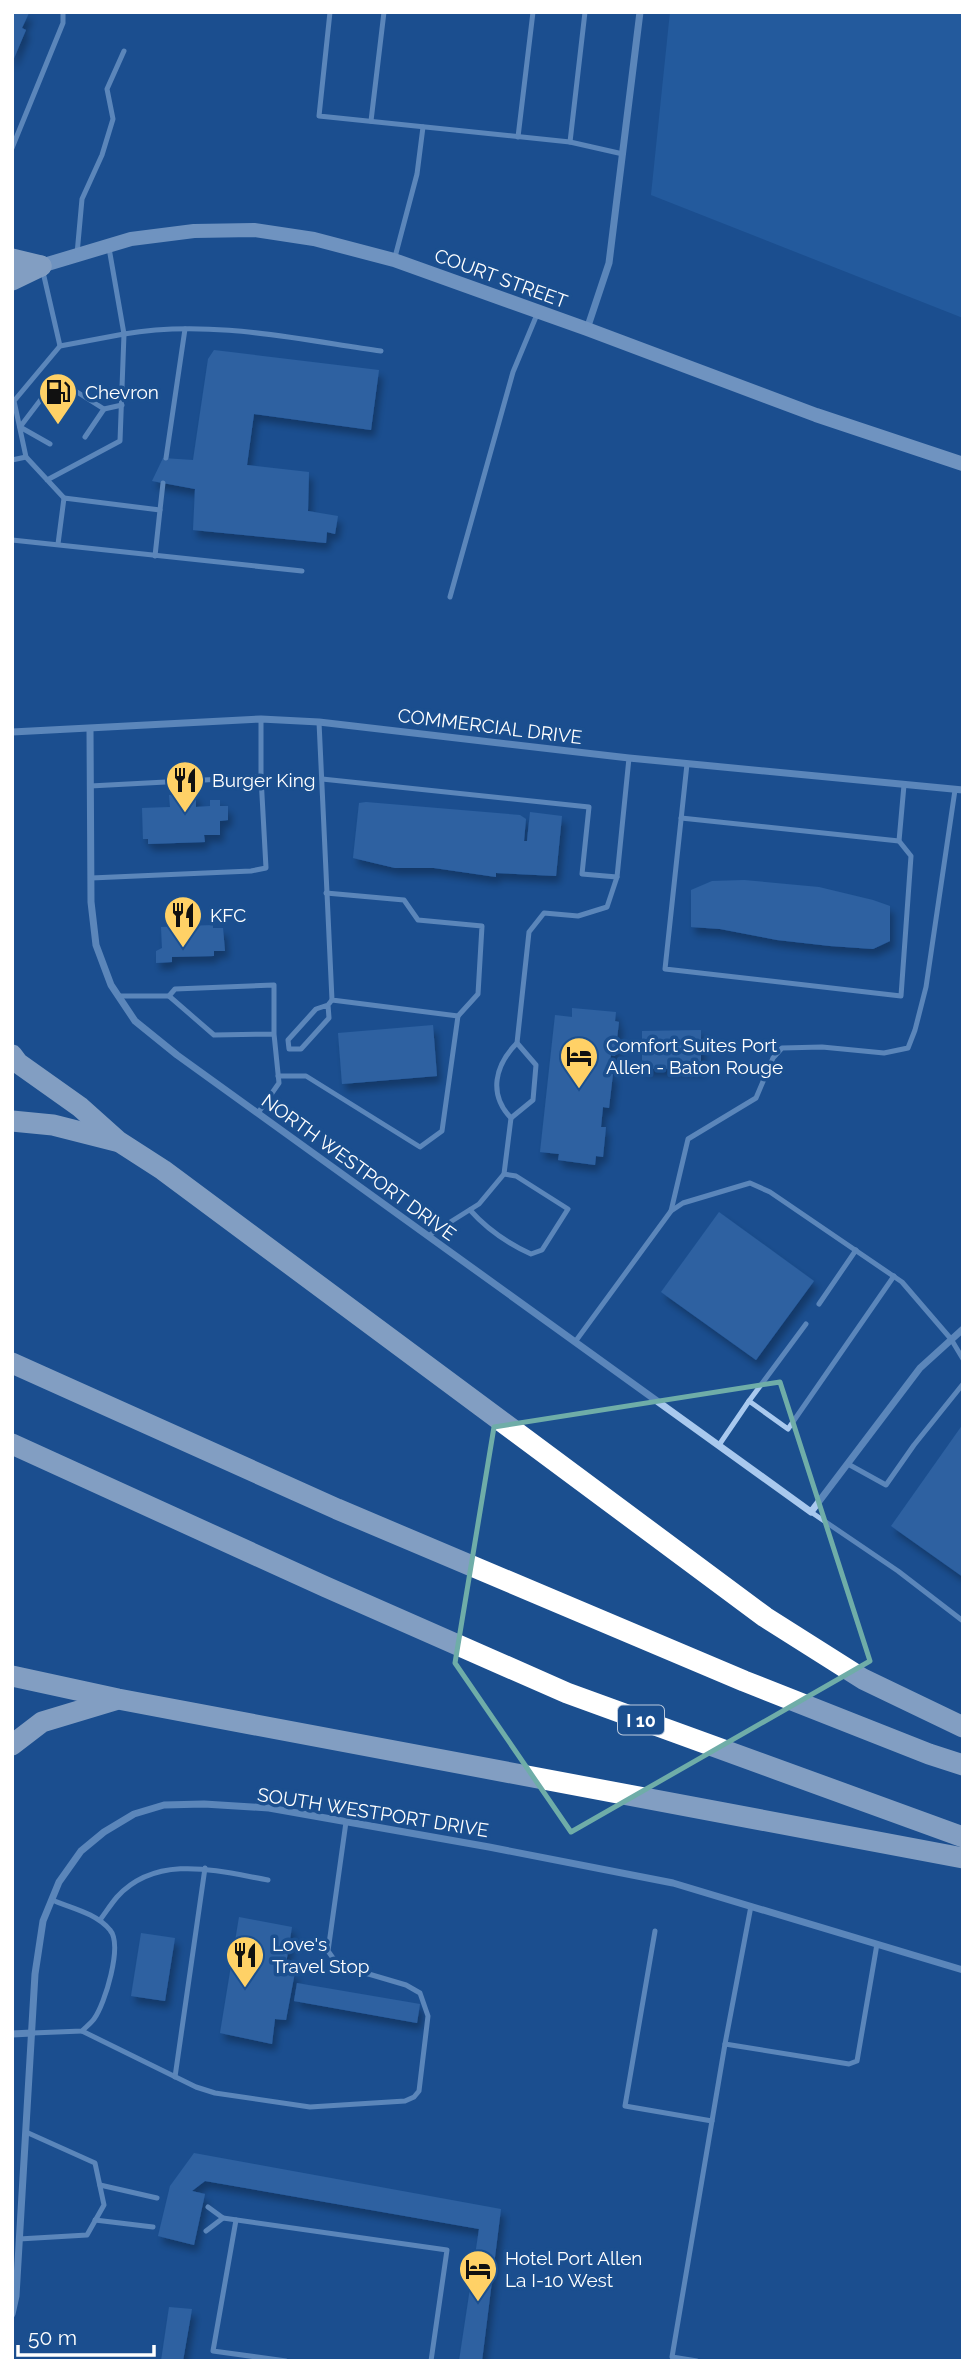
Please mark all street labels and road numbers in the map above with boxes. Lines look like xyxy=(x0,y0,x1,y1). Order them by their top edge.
street label: COURT STREET xyxy=(432,244,571,312)
street label: COMMERCIAL DRIVE xyxy=(397,704,583,748)
street label: NORTH WESTPORT DRIVE xyxy=(258,1089,460,1245)
road number: I 10 xyxy=(618,1706,664,1735)
street label: SOUTH WESTPORT DRIVE xyxy=(256,1783,490,1841)

